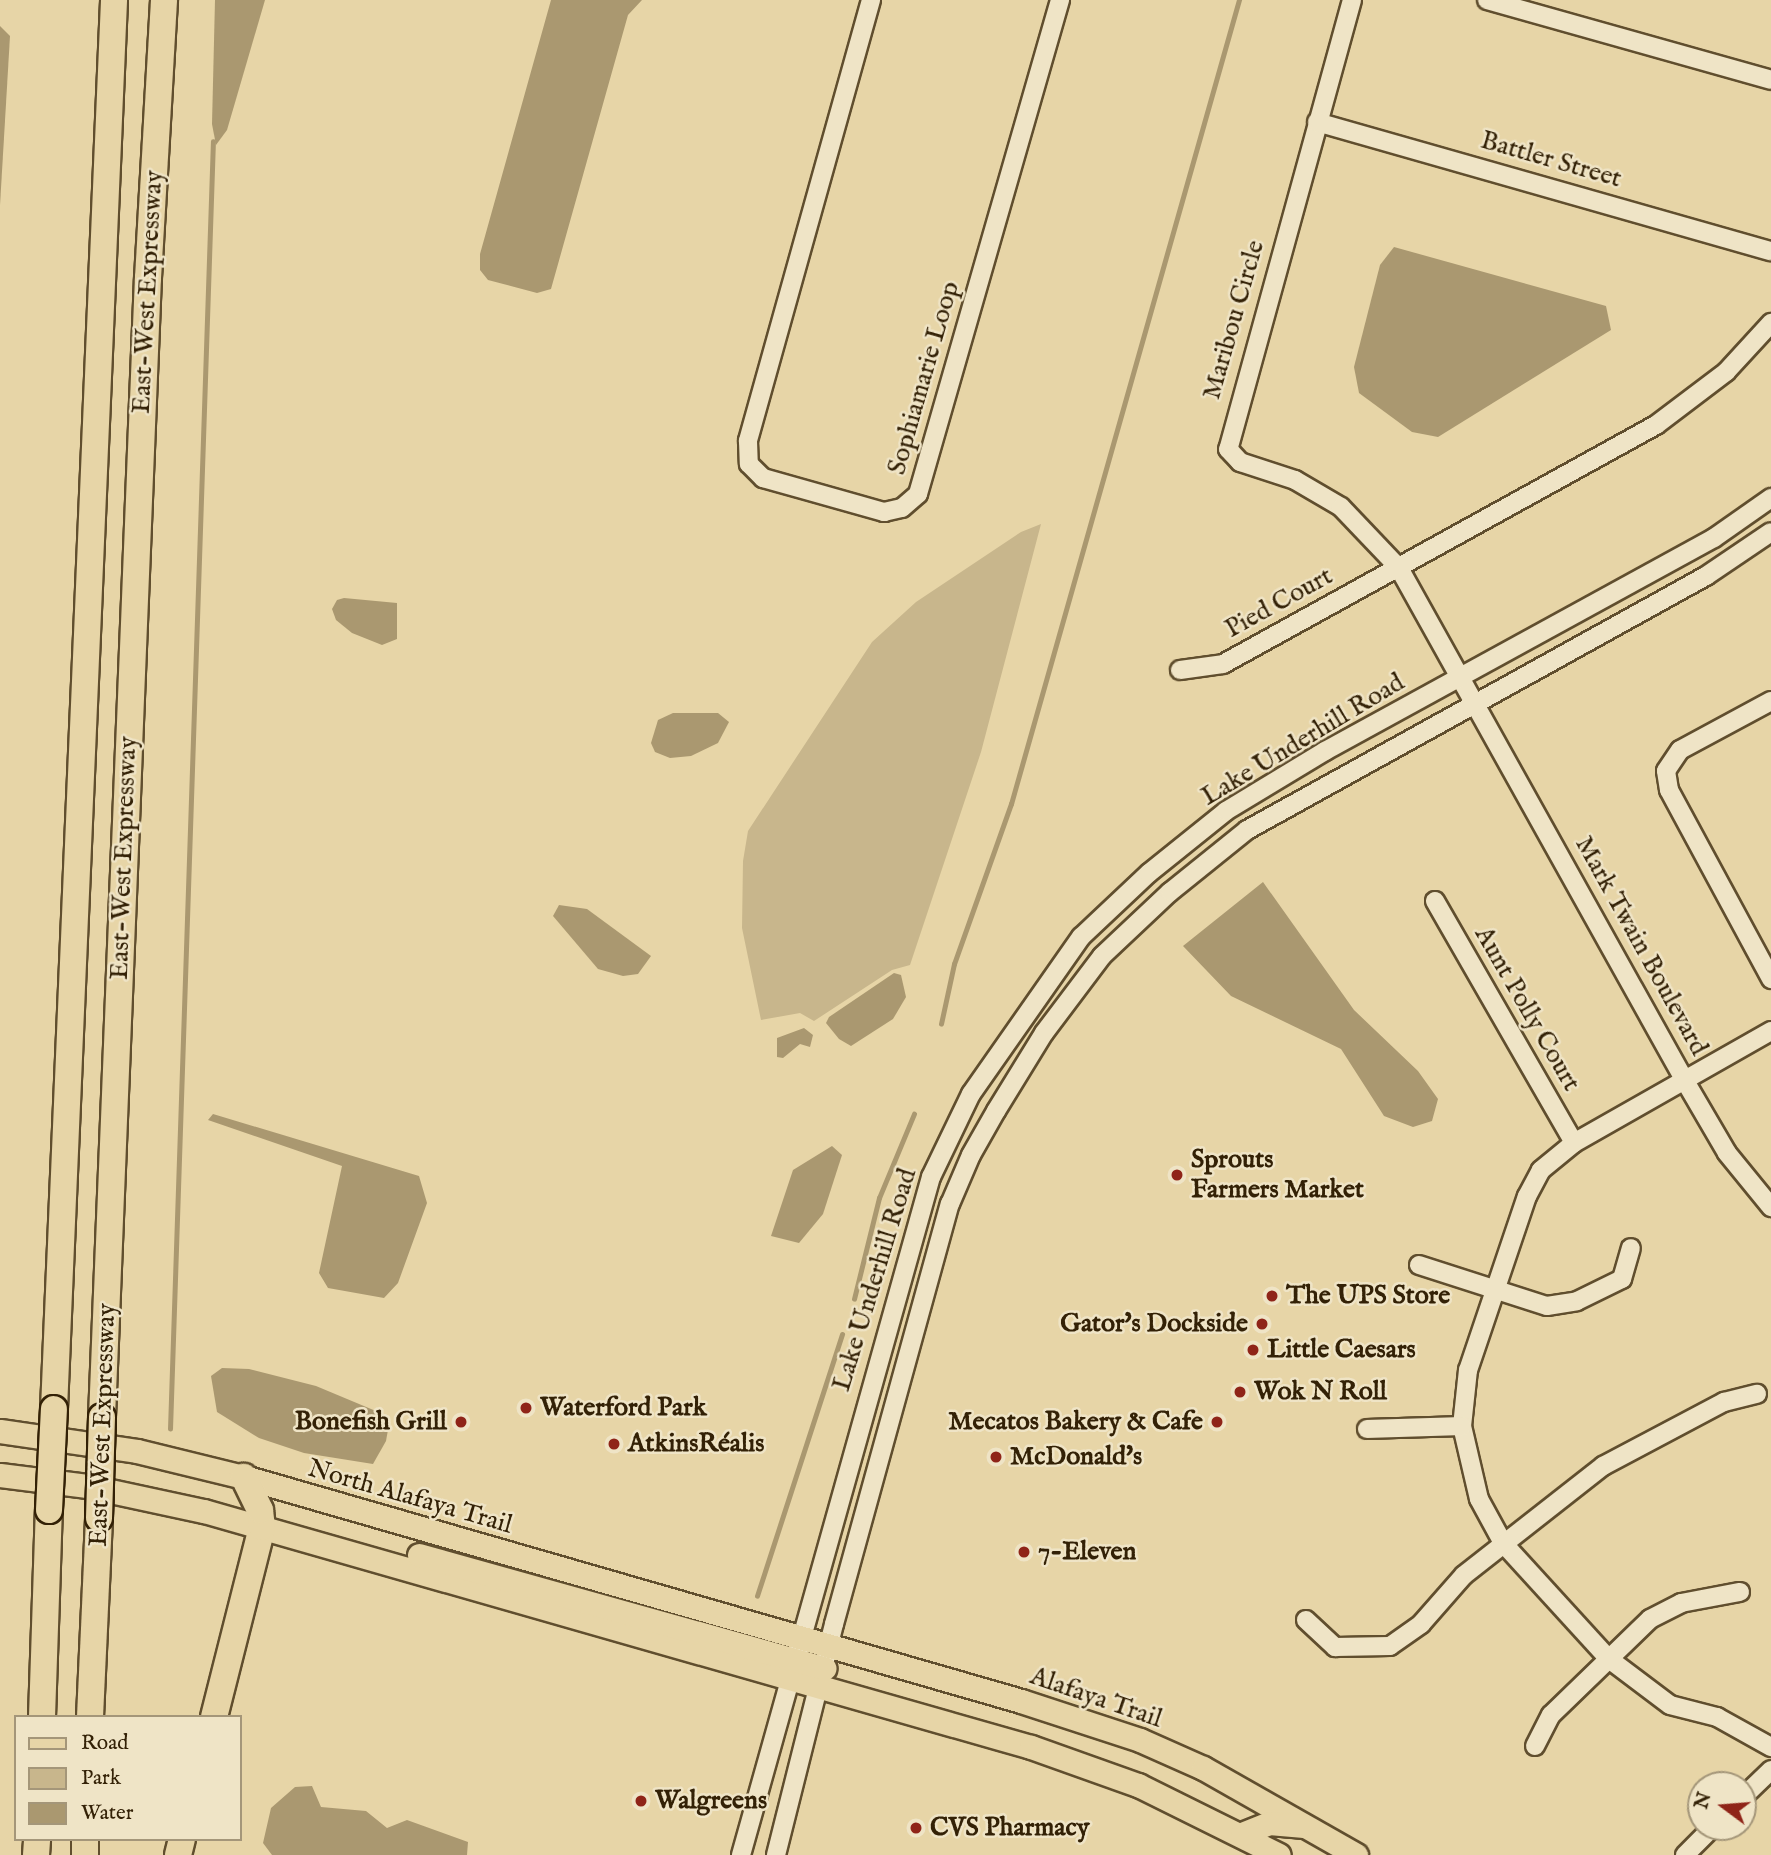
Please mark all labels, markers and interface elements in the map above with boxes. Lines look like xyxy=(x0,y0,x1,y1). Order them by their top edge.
street label: Battler Street xyxy=(1477,125,1625,195)
street label: East-West Expressway xyxy=(126,169,170,415)
street label: Maribou Circle xyxy=(1196,237,1272,403)
street label: Sophiamarie Loop xyxy=(882,278,966,478)
street label: Pied Court xyxy=(1220,561,1338,645)
street label: Lake Underhill Road xyxy=(1196,667,1410,813)
street label: East-West Expressway xyxy=(104,736,144,980)
street label: Mark Twain Boulevard xyxy=(1568,831,1714,1061)
street label: Aunt Polly Court xyxy=(1467,921,1587,1097)
place label: Sprouts Farmers Market xyxy=(1191,1144,1364,1206)
street label: Lake Underhill Road xyxy=(826,1165,924,1395)
marker: Sprouts Farmers Market xyxy=(1169,1167,1185,1183)
place label: The UPS Store xyxy=(1286,1280,1450,1312)
marker: The UPS Store xyxy=(1264,1288,1280,1304)
street label: East-West Expressway xyxy=(83,1303,123,1547)
place label: Gator's Dockside xyxy=(1060,1308,1248,1340)
marker: Gator's Dockside xyxy=(1254,1316,1270,1332)
place label: Little Caesars xyxy=(1267,1334,1416,1366)
marker: Little Caesars xyxy=(1245,1342,1261,1358)
place label: Wok N Roll xyxy=(1254,1376,1387,1408)
marker: Wok N Roll xyxy=(1232,1384,1248,1400)
place label: Waterford Park xyxy=(540,1392,707,1424)
marker: Waterford Park xyxy=(518,1400,534,1416)
place label: Bonefish Grill xyxy=(295,1406,447,1438)
place label: Mecatos Bakery & Cafe xyxy=(948,1406,1203,1438)
marker: Bonefish Grill xyxy=(453,1414,469,1430)
marker: Mecatos Bakery & Cafe xyxy=(1209,1414,1225,1430)
place label: AtkinsRéalis xyxy=(628,1428,764,1460)
marker: AtkinsRéalis xyxy=(606,1436,622,1452)
place label: McDonald's xyxy=(1010,1441,1142,1473)
marker: McDonald's xyxy=(988,1449,1004,1465)
street label: North Alafaya Trail xyxy=(304,1453,516,1541)
place label: 7-Eleven xyxy=(1038,1536,1136,1568)
marker: 7-Eleven xyxy=(1016,1544,1032,1560)
street label: Alafaya Trail xyxy=(1026,1661,1166,1735)
legend xyxy=(14,1715,242,1841)
text: Road xyxy=(81,1730,128,1757)
text: Park xyxy=(81,1765,121,1792)
north arrow xyxy=(1687,1771,1757,1841)
place label: Walgreens xyxy=(655,1785,767,1817)
text: N xyxy=(1690,1790,1718,1812)
marker: Walgreens xyxy=(633,1793,649,1809)
text: Water xyxy=(81,1800,133,1827)
place label: CVS Pharmacy xyxy=(930,1812,1090,1844)
marker: CVS Pharmacy xyxy=(908,1820,924,1836)

